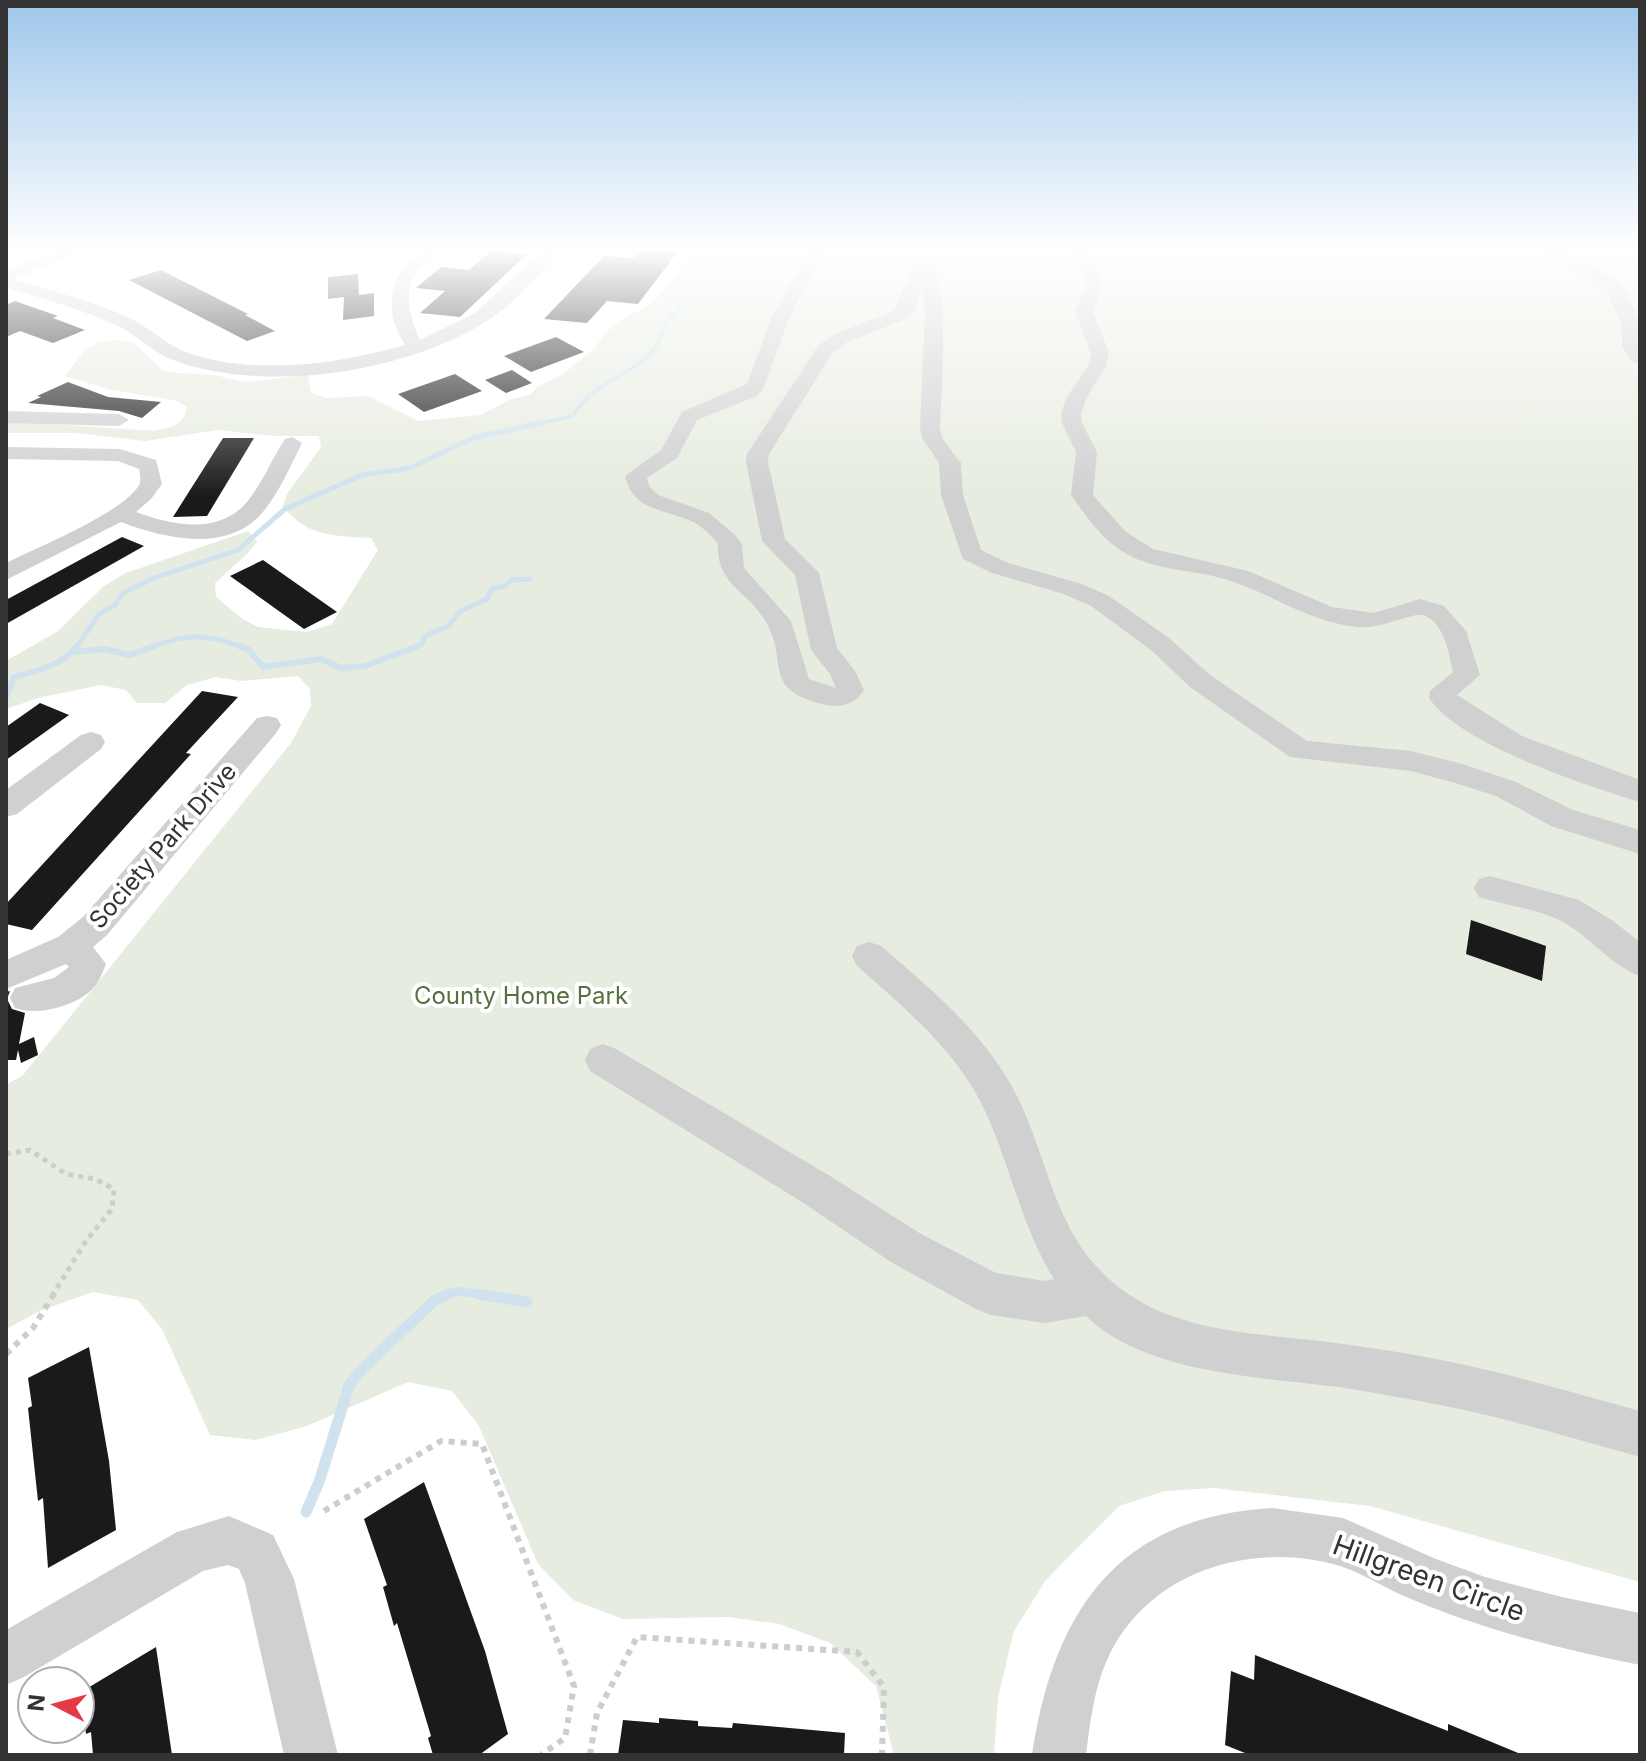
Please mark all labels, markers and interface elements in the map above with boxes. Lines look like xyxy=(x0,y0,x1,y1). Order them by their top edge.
street label: Society Park Drive xyxy=(83,757,242,934)
park label: County Home Park xyxy=(414,981,628,1010)
street label: Hillgreen Circle xyxy=(1328,1527,1530,1629)
north arrow xyxy=(16,1665,96,1745)
text: N xyxy=(22,1693,50,1713)

